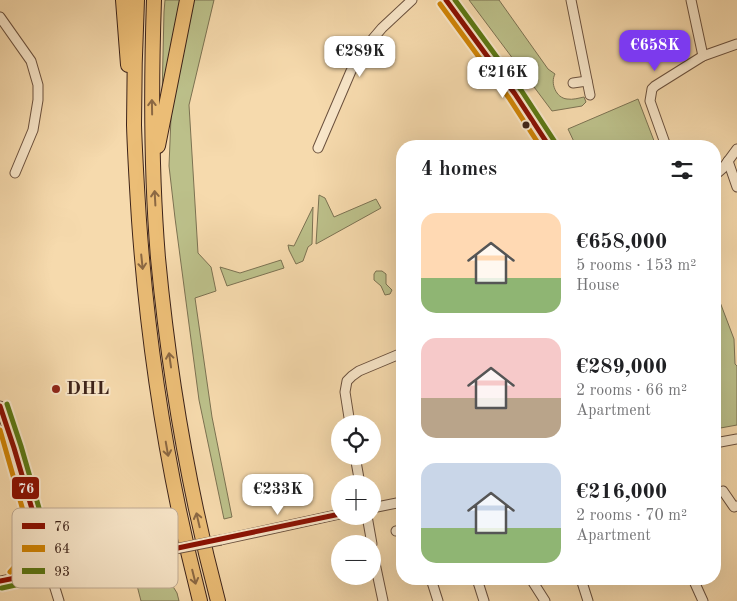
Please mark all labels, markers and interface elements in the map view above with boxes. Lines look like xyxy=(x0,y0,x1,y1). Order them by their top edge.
pin: €658K xyxy=(620,30,690,72)
pin: €289K xyxy=(325,36,395,78)
text: €658K xyxy=(630,38,680,54)
text: €289K xyxy=(335,44,385,60)
pin: €216K xyxy=(468,56,538,99)
text: €216K xyxy=(478,65,528,81)
one-way arrow xyxy=(147,99,157,116)
unlabelled marker xyxy=(521,120,531,130)
icon: filters xyxy=(668,156,696,184)
text: 4 homes xyxy=(421,159,497,180)
one-way arrow xyxy=(150,190,159,206)
text: €658,000 xyxy=(576,232,667,253)
icon: home xyxy=(461,233,521,293)
one-way arrow xyxy=(138,253,147,269)
text: 5 rooms · 153 m² xyxy=(576,258,696,274)
text: House xyxy=(576,278,619,294)
one-way arrow xyxy=(165,352,175,368)
text: €289,000 xyxy=(576,357,667,378)
icon: home xyxy=(461,358,521,418)
place label: DHL xyxy=(66,380,110,399)
marker: DHL xyxy=(50,383,62,395)
text: 2 rooms · 66 m² xyxy=(576,383,687,399)
text: Apartment xyxy=(576,403,651,419)
map controls xyxy=(331,415,381,585)
button: locate xyxy=(331,415,381,465)
one-way arrow xyxy=(163,440,173,456)
pin: €233K xyxy=(243,474,313,516)
button: + xyxy=(331,475,381,525)
line badge: 76 xyxy=(11,476,40,500)
text: 76 xyxy=(18,482,34,496)
text: €233K xyxy=(253,482,303,498)
text: €216,000 xyxy=(576,482,667,503)
icon: home xyxy=(461,483,521,543)
legend xyxy=(12,508,178,588)
text: 2 rooms · 70 m² xyxy=(576,508,687,524)
one-way arrow xyxy=(193,512,202,528)
text: 76 xyxy=(54,520,70,534)
text: Apartment xyxy=(576,528,651,544)
button: − xyxy=(331,535,381,585)
text: 64 xyxy=(54,542,70,556)
text: 93 xyxy=(54,565,70,579)
one-way arrow xyxy=(190,568,199,584)

